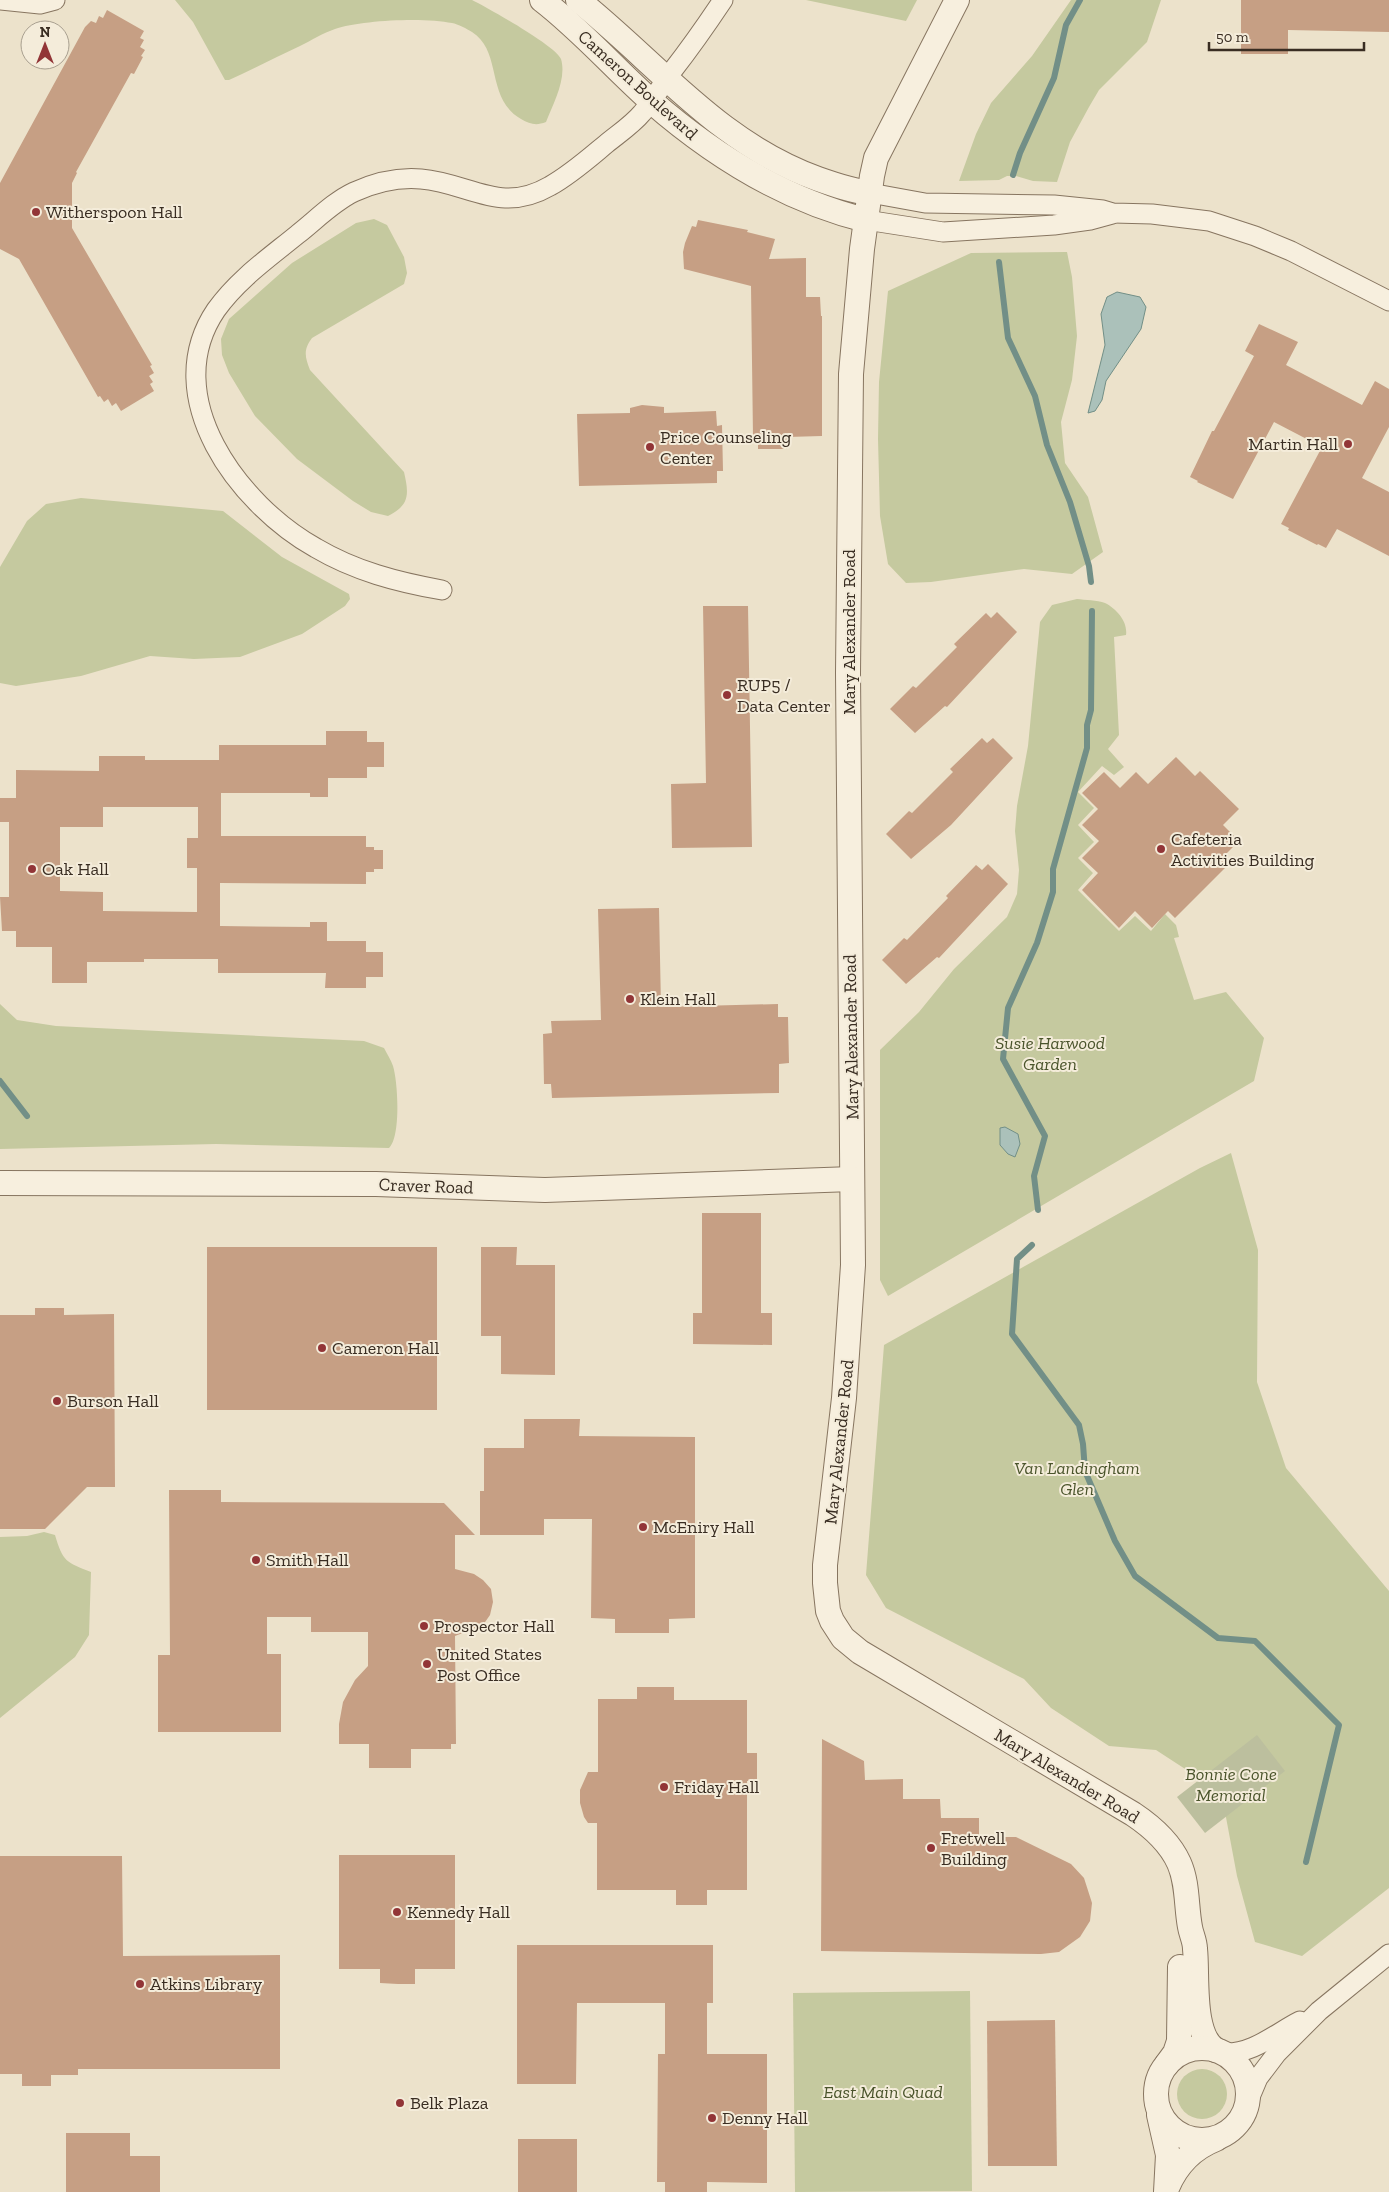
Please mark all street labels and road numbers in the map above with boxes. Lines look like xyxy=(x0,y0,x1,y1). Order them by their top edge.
street label: Cameron Boulevard xyxy=(573,25,703,145)
street label: Mary Alexander Road xyxy=(838,549,860,715)
street label: Mary Alexander Road xyxy=(839,954,863,1120)
street label: Craver Road xyxy=(378,1173,474,1199)
street label: Mary Alexander Road xyxy=(819,1358,859,1526)
street label: Mary Alexander Road xyxy=(990,1724,1144,1828)

